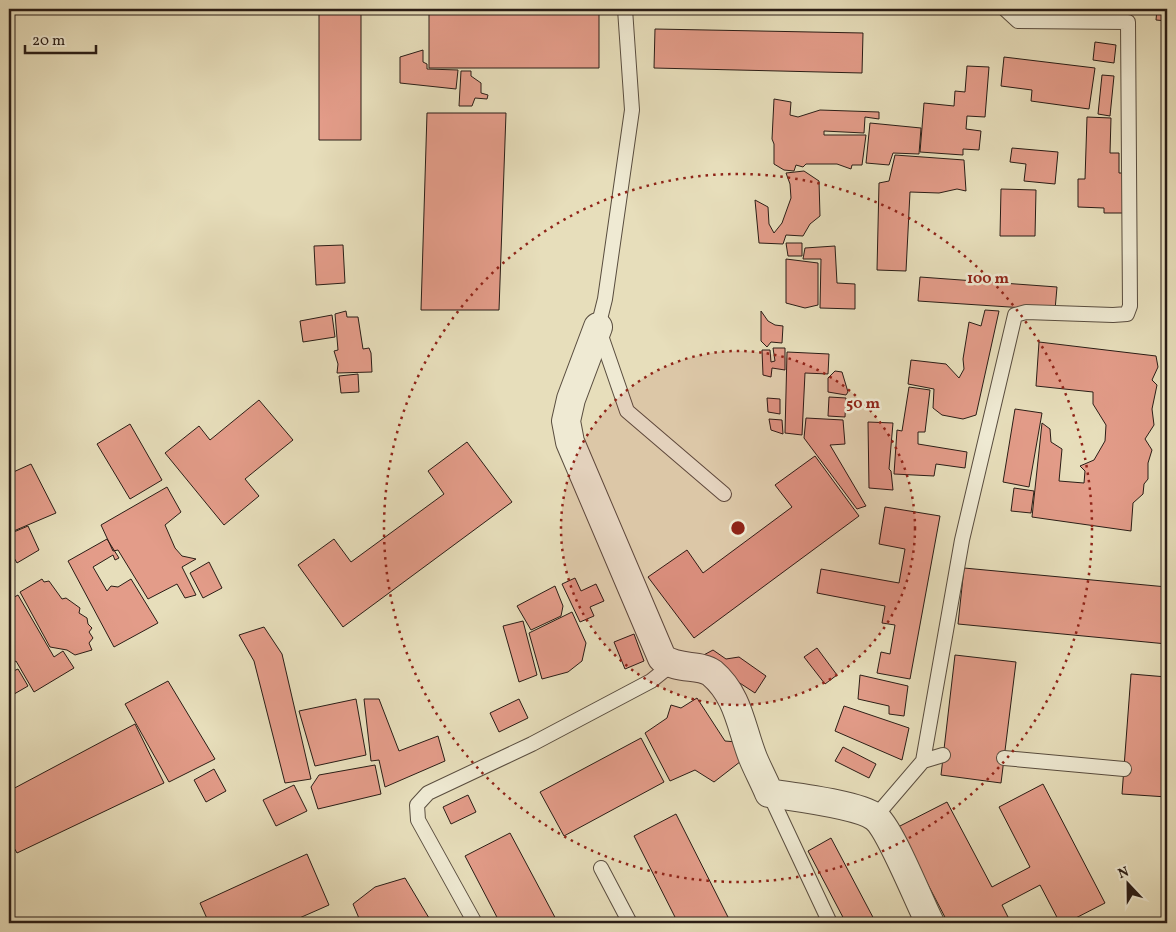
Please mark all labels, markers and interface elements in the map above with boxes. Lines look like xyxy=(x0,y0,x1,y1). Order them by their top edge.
scale bar xyxy=(25,22,96,54)
text: 20 m xyxy=(32,31,65,52)
text: 100 m xyxy=(967,269,1010,290)
text: 50 m xyxy=(846,394,880,415)
centre of rings xyxy=(729,519,747,537)
north arrow xyxy=(1104,860,1154,910)
text: N xyxy=(1115,863,1132,884)

